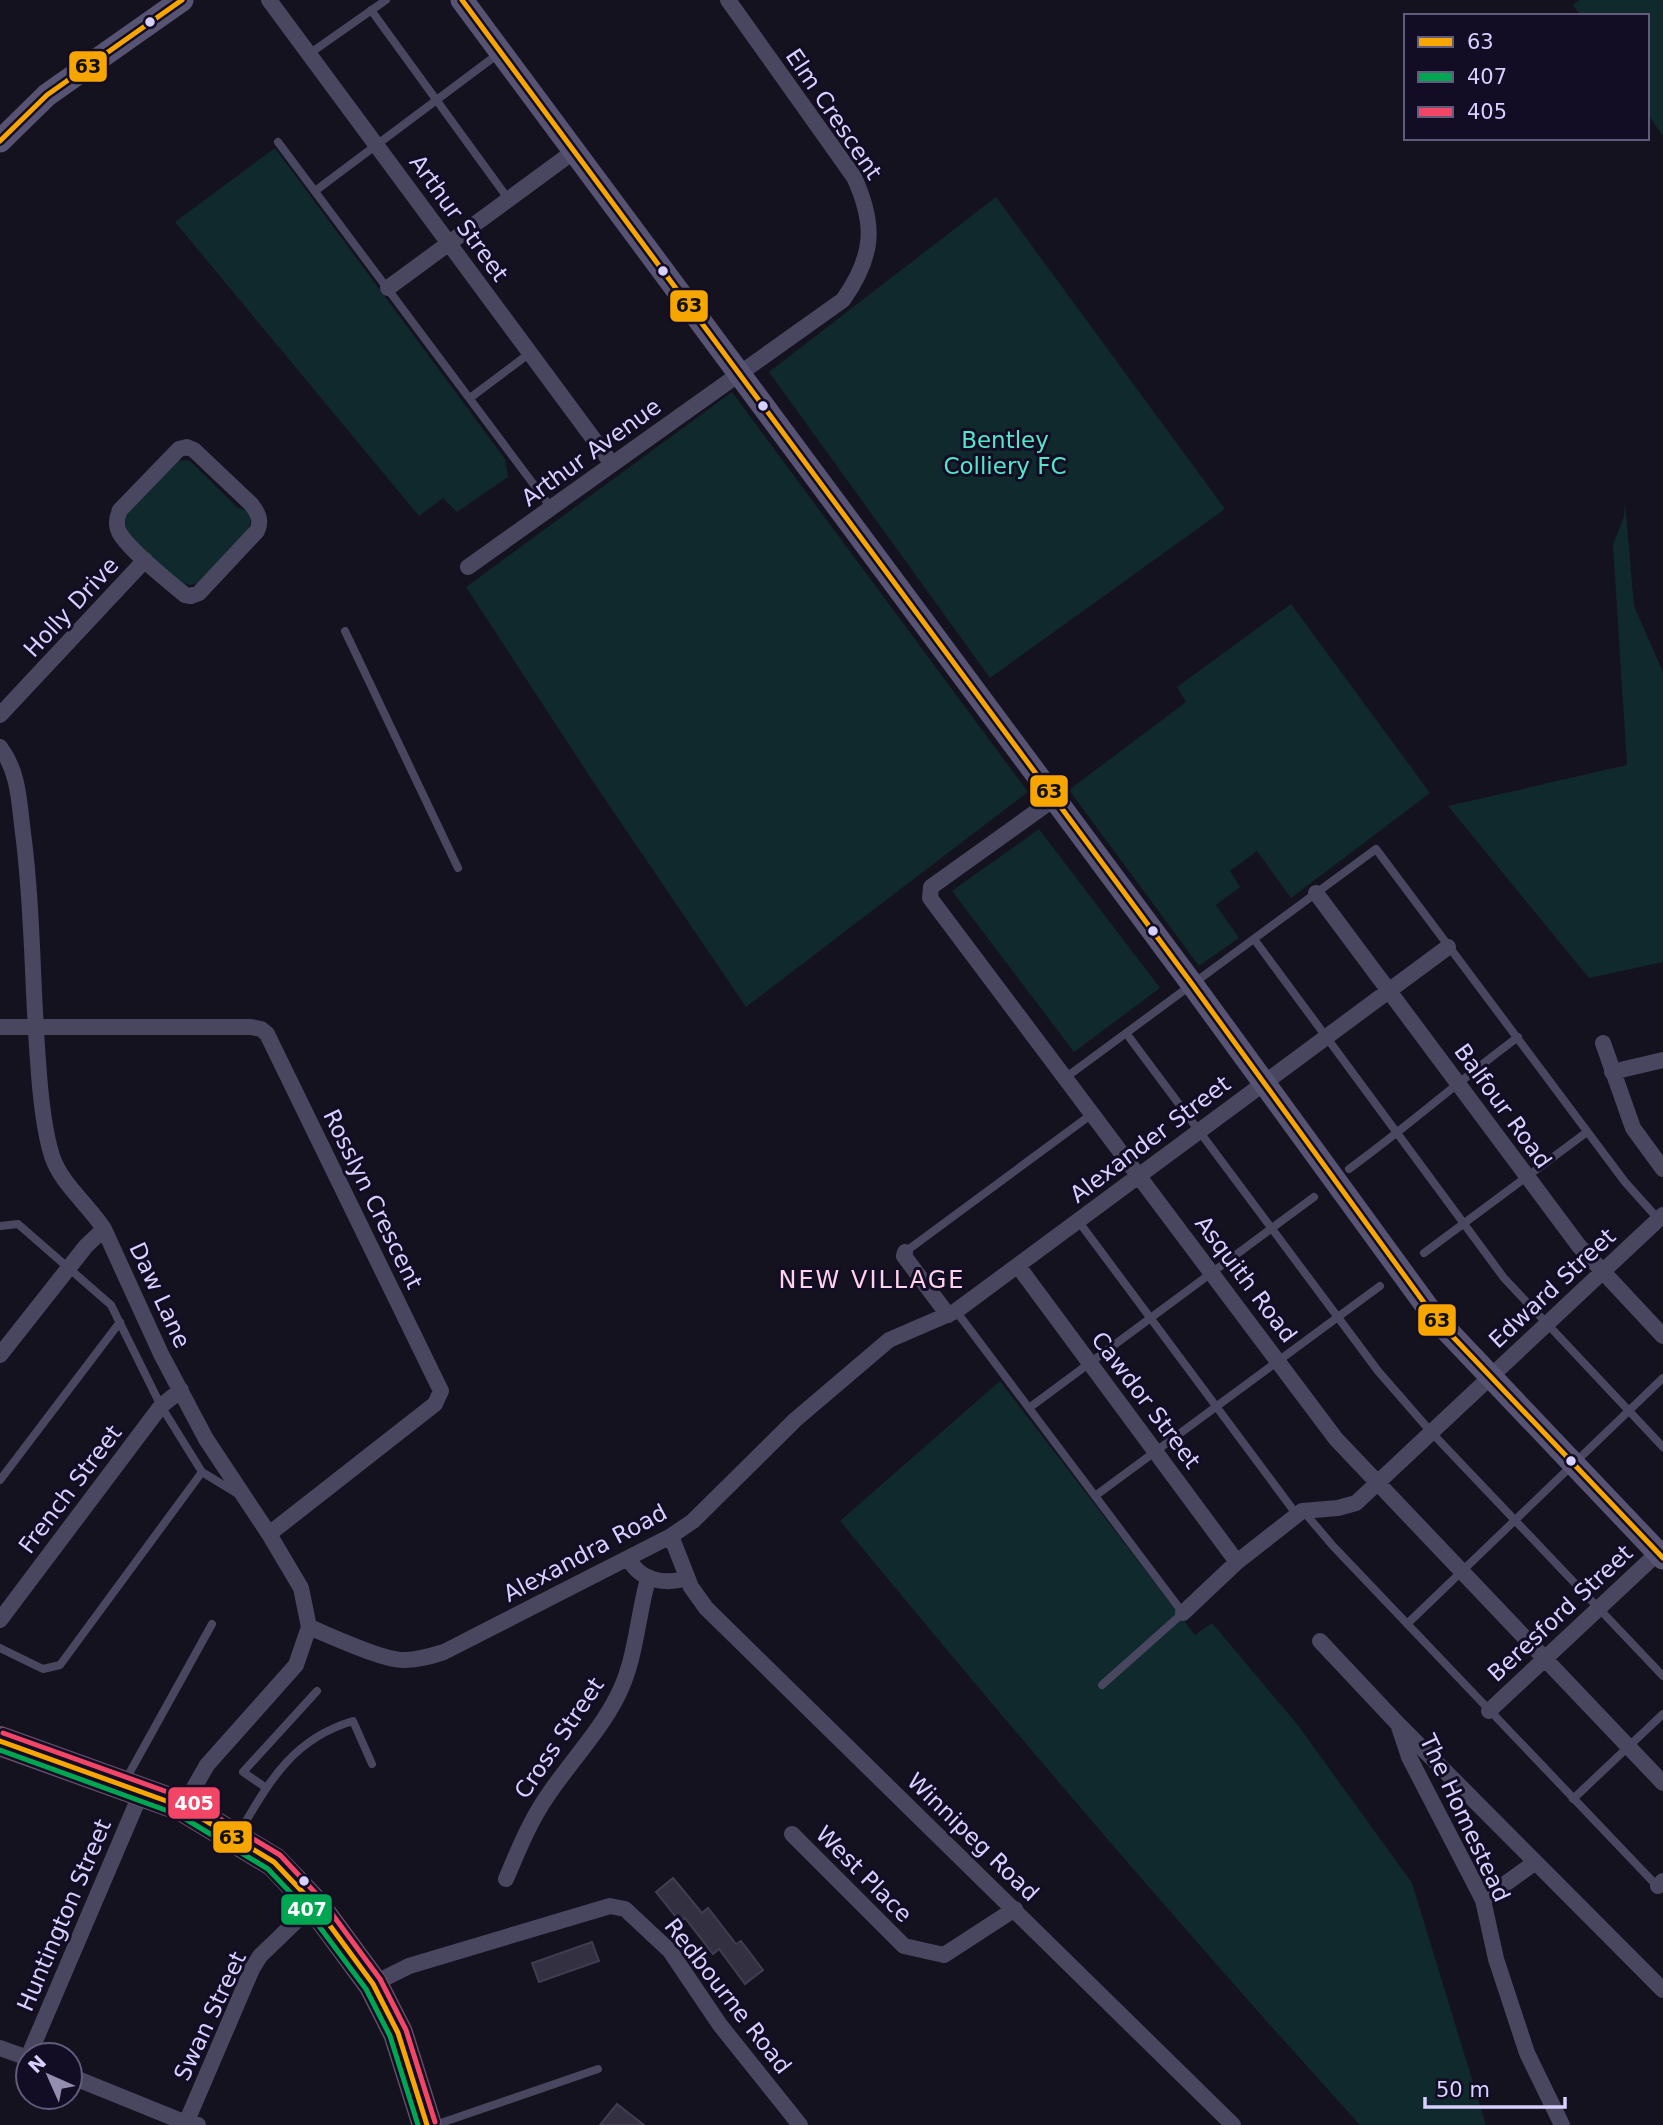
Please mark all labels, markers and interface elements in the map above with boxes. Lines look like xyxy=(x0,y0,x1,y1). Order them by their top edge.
legend xyxy=(1404,14,1649,140)
unlabelled marker xyxy=(143,15,157,29)
text: 63 xyxy=(1467,30,1494,54)
street label: Elm Crescent xyxy=(781,44,887,184)
line badge: 63 xyxy=(68,50,108,83)
text: 63 xyxy=(75,55,101,77)
text: 407 xyxy=(1467,65,1507,89)
text: 405 xyxy=(1467,100,1507,124)
street label: Arthur Street xyxy=(404,150,514,286)
unlabelled marker xyxy=(656,264,670,278)
line badge: 63 xyxy=(669,289,709,323)
text: 63 xyxy=(676,294,702,316)
street label: Arthur Avenue xyxy=(516,393,666,511)
unlabelled marker xyxy=(756,399,770,413)
park label: Bentley Colliery FC xyxy=(943,427,1067,479)
street label: Holly Drive xyxy=(18,552,124,662)
line badge: 63 xyxy=(1029,774,1069,808)
text: 63 xyxy=(1036,780,1062,802)
unlabelled marker xyxy=(1146,924,1160,938)
street label: Balfour Road xyxy=(1449,1039,1557,1173)
street label: Alexander Street xyxy=(1065,1070,1235,1208)
street label: Rosslyn Crescent xyxy=(318,1105,428,1293)
street label: Asquith Road xyxy=(1190,1211,1302,1347)
street label: Edward Street xyxy=(1484,1223,1620,1353)
street label: Daw Lane xyxy=(124,1238,196,1352)
district label: NEW VILLAGE xyxy=(778,1266,966,1294)
line badge: 63 xyxy=(1417,1303,1457,1337)
text: 63 xyxy=(1424,1309,1450,1331)
street label: Cawdor Street xyxy=(1086,1327,1206,1473)
street label: French Street xyxy=(13,1420,127,1558)
unlabelled marker xyxy=(1564,1454,1578,1468)
street label: Alexandra Road xyxy=(499,1499,671,1607)
street label: Beresford Street xyxy=(1482,1539,1638,1687)
street label: Cross Street xyxy=(509,1673,609,1803)
street label: The Homestead xyxy=(1414,1729,1515,1906)
street label: Winnipeg Road xyxy=(902,1768,1044,1906)
line badge: 405 xyxy=(167,1786,221,1820)
text: 405 xyxy=(174,1792,214,1814)
street label: Huntington Street xyxy=(12,1815,116,2015)
line badge: 63 xyxy=(212,1820,253,1854)
street label: West Place xyxy=(811,1821,917,1927)
text: 63 xyxy=(219,1826,245,1848)
unlabelled marker xyxy=(297,1874,311,1888)
line badge: 407 xyxy=(280,1893,333,1926)
text: 407 xyxy=(287,1898,327,1920)
street label: Redbourne Road xyxy=(659,1913,797,2079)
street label: Swan Street xyxy=(169,1947,251,2085)
north arrow xyxy=(14,2041,84,2111)
text: N xyxy=(24,2051,50,2077)
scale bar xyxy=(1425,2066,1565,2110)
text: 50 m xyxy=(1436,2078,1490,2102)

